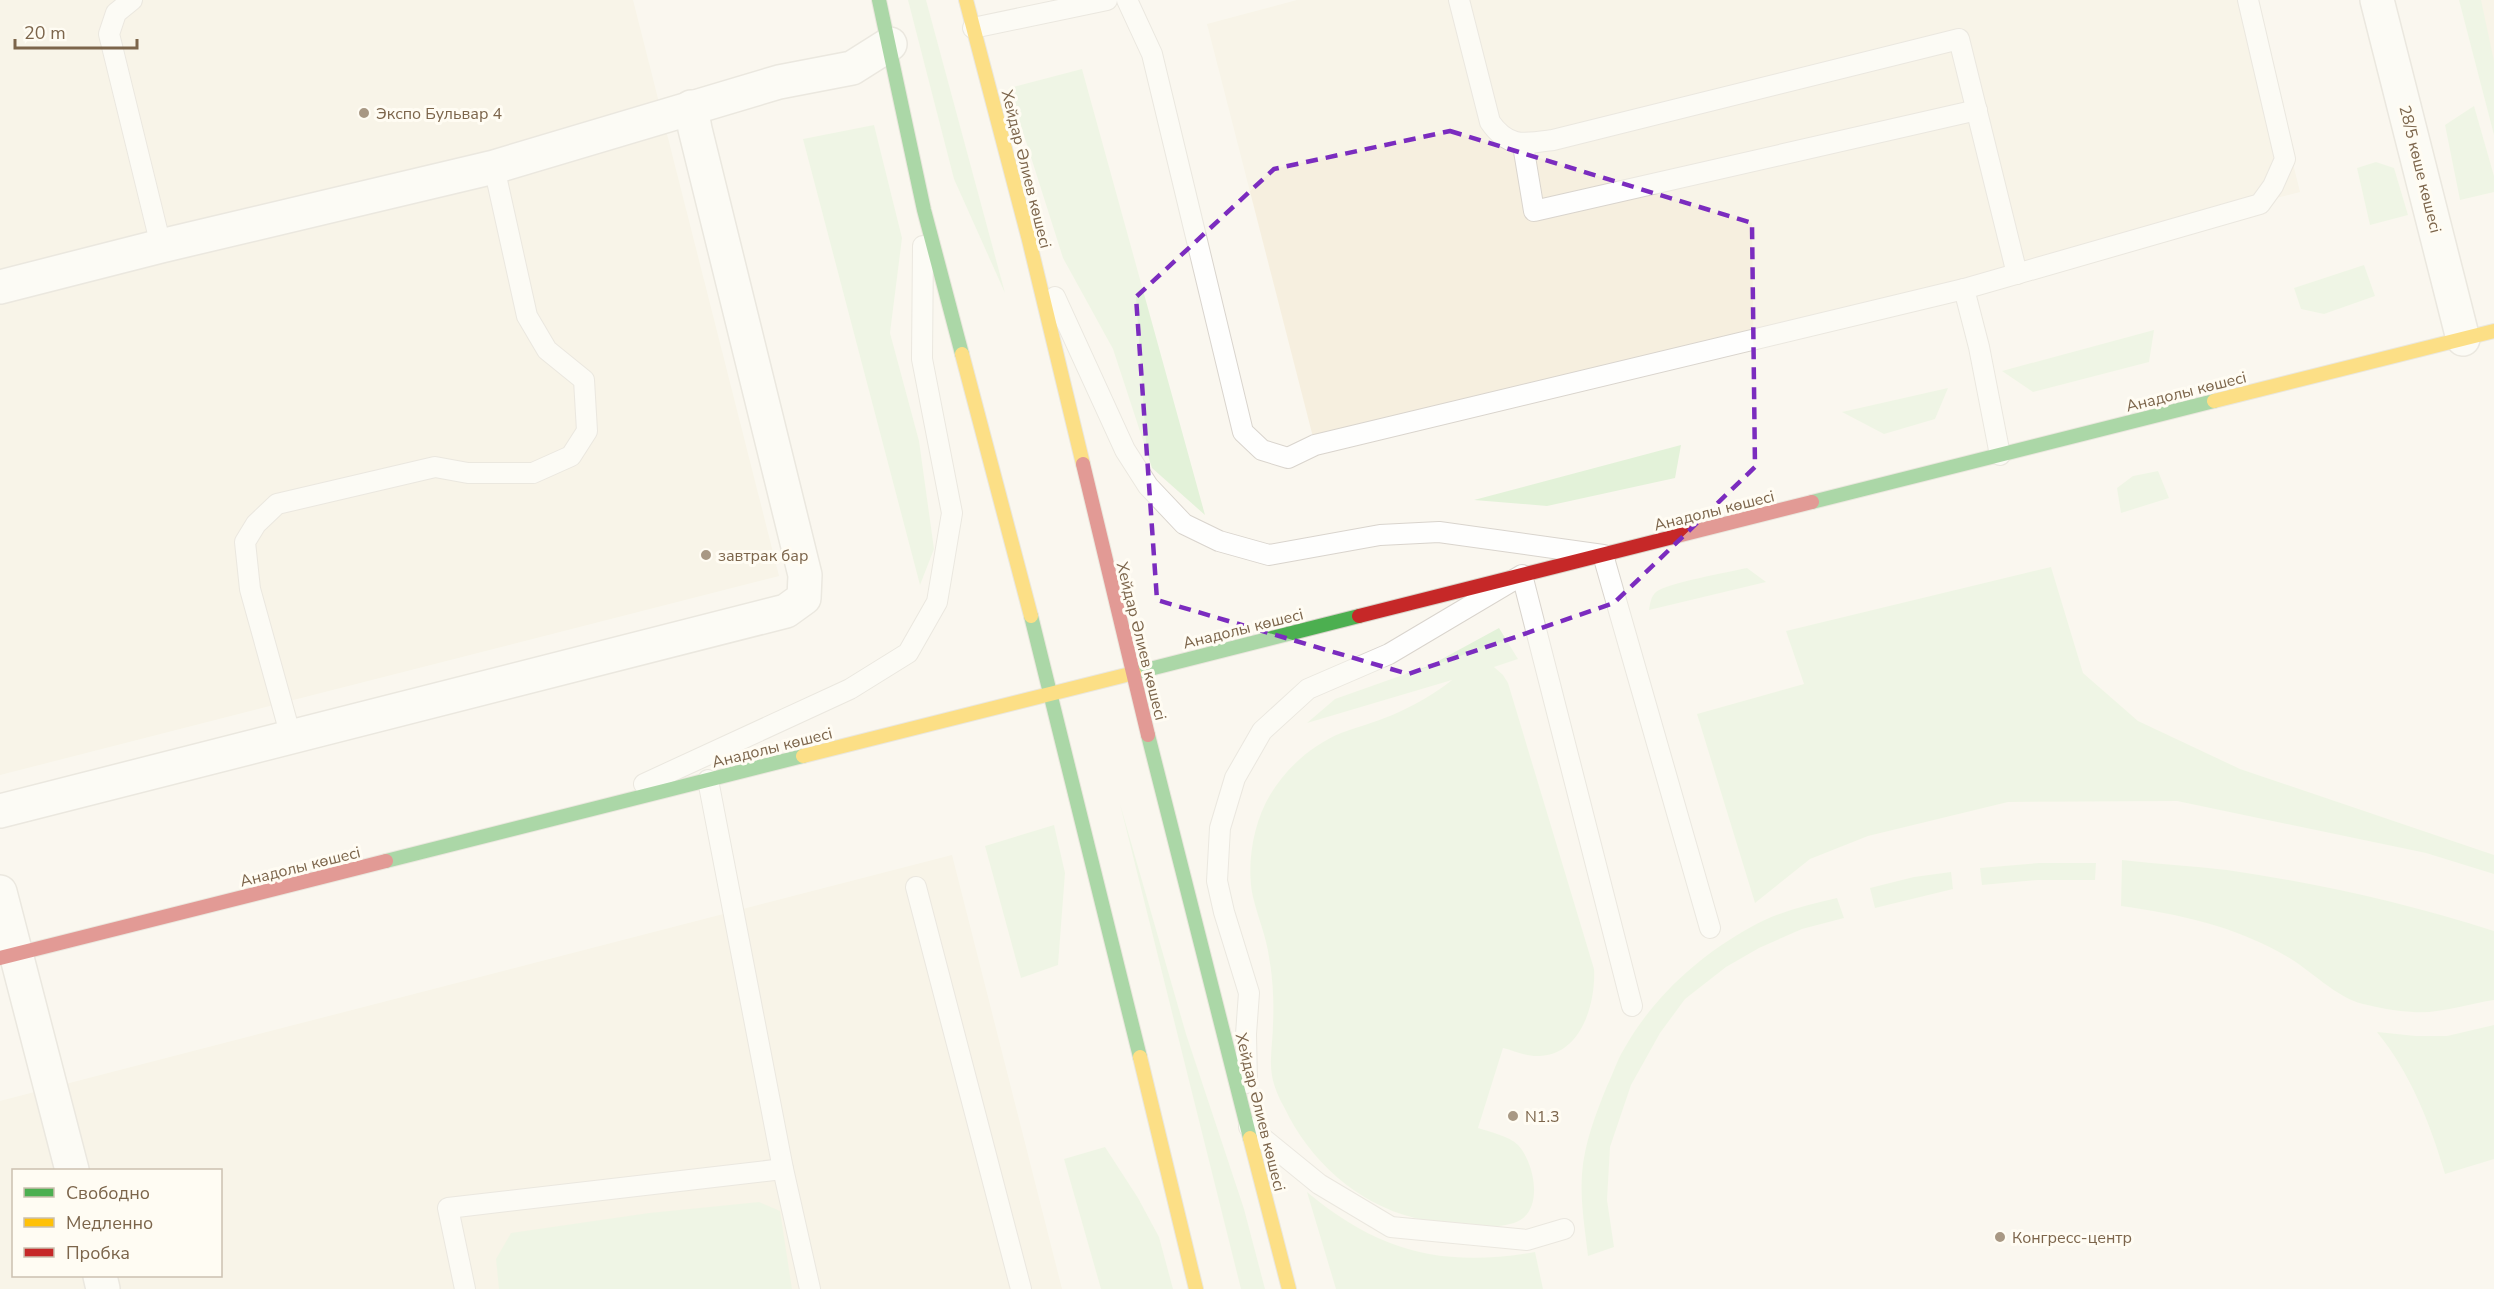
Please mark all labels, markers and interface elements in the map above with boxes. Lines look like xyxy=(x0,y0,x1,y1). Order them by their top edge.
scale bar xyxy=(15,12,136,50)
text: 20 m xyxy=(24,21,66,45)
street label: Хейдар Әлиев көшесі xyxy=(996,88,1056,251)
place label: Экспо Бульвар 4 xyxy=(376,103,502,125)
street label: 28/5 көше көшесі xyxy=(2394,103,2447,235)
marker: Экспо Бульвар 4 xyxy=(357,106,371,120)
street label: Анадолы көшесі xyxy=(2124,366,2249,418)
street label: Анадолы көшесі xyxy=(1652,485,1777,537)
place label: завтрак бар xyxy=(718,545,808,567)
marker: завтрак бар xyxy=(699,548,713,562)
street label: Хейдар Әлиев көшесі xyxy=(1111,560,1171,723)
street label: Анадолы көшесі xyxy=(1181,603,1306,655)
street label: Анадолы көшесі xyxy=(710,722,835,774)
street label: Анадолы көшесі xyxy=(238,841,363,893)
street label: Хейдар Әлиев көшесі xyxy=(1230,1031,1290,1194)
place label: N1.3 xyxy=(1525,1106,1560,1128)
marker: N1.3 xyxy=(1506,1109,1520,1123)
legend xyxy=(12,1169,222,1277)
text: Свободно xyxy=(66,1181,150,1205)
text: Медленно xyxy=(66,1211,153,1235)
place label: Конгресс-центр xyxy=(2012,1227,2132,1249)
marker: Конгресс-центр xyxy=(1993,1230,2007,1244)
text: Пробка xyxy=(66,1241,130,1265)

